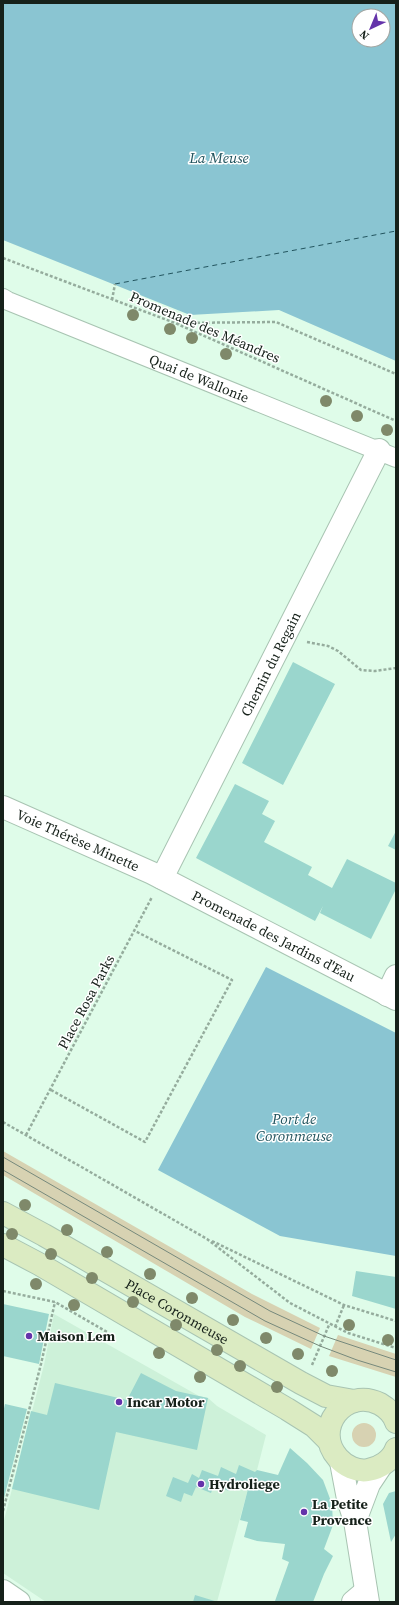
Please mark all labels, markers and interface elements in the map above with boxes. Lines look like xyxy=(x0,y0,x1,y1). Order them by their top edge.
north arrow xyxy=(351,8,391,48)
text: N xyxy=(356,27,372,43)
water label: La Meuse xyxy=(188,147,249,168)
street label: Promenade des Méandres xyxy=(127,286,283,368)
street label: Quai de Wallonie xyxy=(146,349,252,408)
street label: Chemin du Regain xyxy=(236,608,306,720)
street label: Voie Thérèse Minette xyxy=(13,804,143,876)
street label: Promenade des Jardins d'Eau xyxy=(189,885,359,986)
street label: Place Rosa Parks xyxy=(53,951,119,1053)
water label: Port de Coronmeuse xyxy=(256,1108,332,1146)
street label: Place Coronmeuse xyxy=(122,1274,232,1349)
place label: Maison Lem xyxy=(37,1326,115,1346)
marker: Maison Lem xyxy=(24,1331,34,1341)
place label: Incar Motor xyxy=(127,1392,205,1412)
marker: Incar Motor xyxy=(114,1397,124,1407)
place label: Hydroliege xyxy=(209,1474,280,1494)
marker: Hydroliege xyxy=(196,1479,206,1489)
place label: La Petite Provence xyxy=(312,1494,372,1530)
marker: La Petite Provence xyxy=(299,1507,309,1517)

